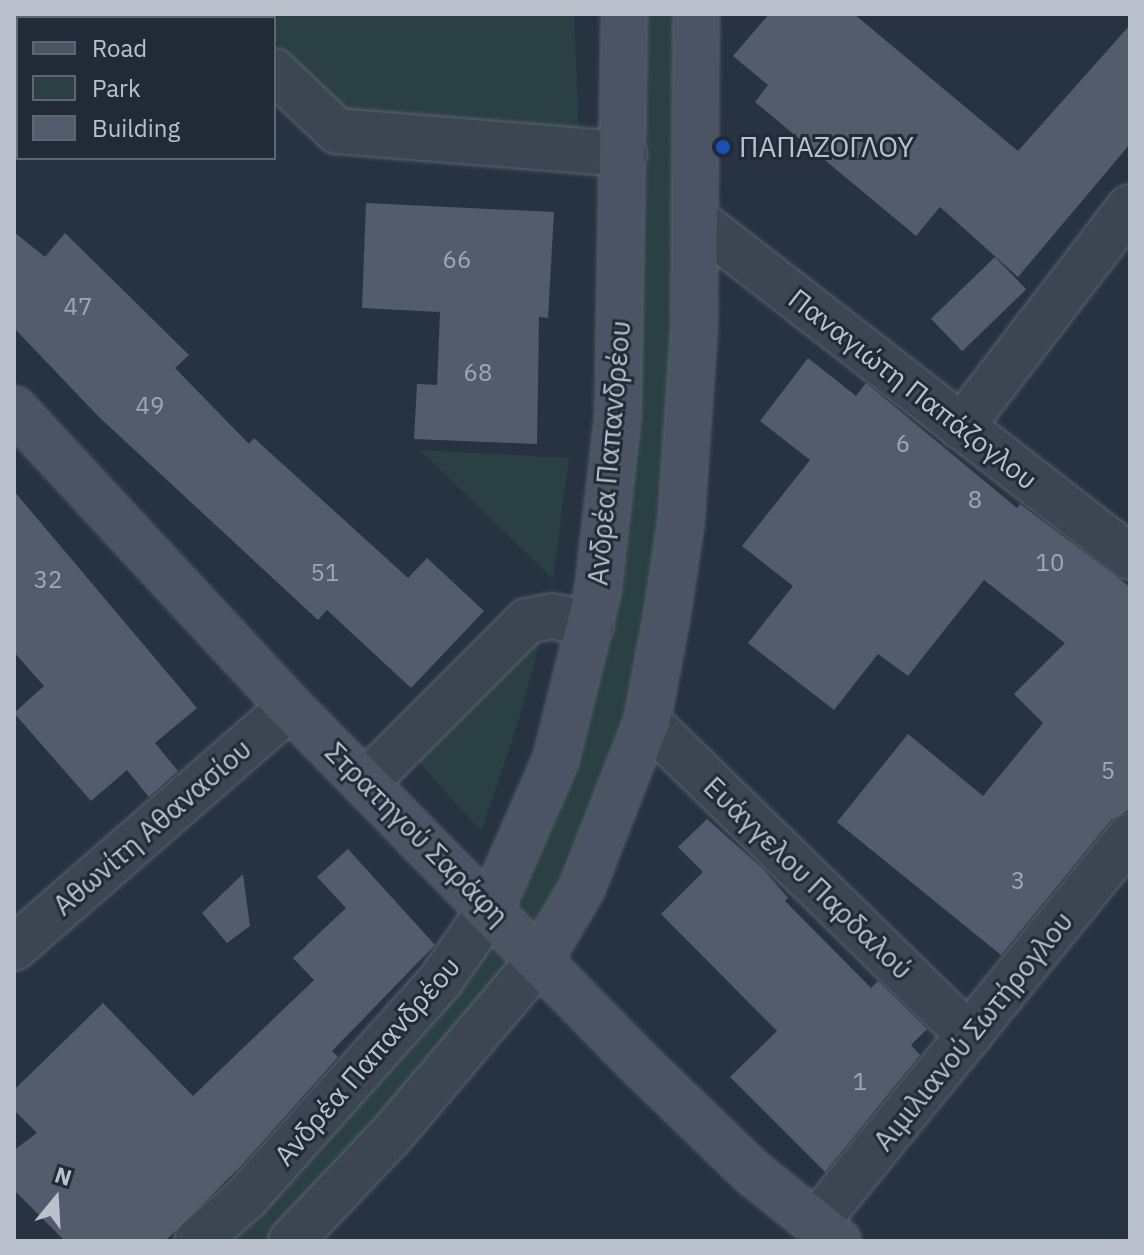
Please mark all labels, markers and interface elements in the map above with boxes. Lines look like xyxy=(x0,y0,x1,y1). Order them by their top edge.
legend xyxy=(16,16,276,160)
text: Road xyxy=(92,32,147,64)
text: Park xyxy=(92,72,141,104)
text: Building xyxy=(92,112,180,144)
place label: ΠΑΠΑΖΟΓΛΟΥ xyxy=(739,130,914,164)
marker: ΠΑΠΑΖΟΓΛΟΥ xyxy=(714,138,732,156)
house number: 66 xyxy=(443,246,471,274)
street label: Παναγιώτη Παπάζογλου xyxy=(782,282,1044,496)
house number: 47 xyxy=(64,293,92,321)
street label: Ανδρέα Παπανδρέου xyxy=(581,319,637,587)
house number: 68 xyxy=(464,359,492,387)
house number: 49 xyxy=(136,392,164,420)
house number: 6 xyxy=(896,430,910,458)
house number: 8 xyxy=(968,486,982,514)
house number: 10 xyxy=(1036,549,1064,577)
house number: 51 xyxy=(311,559,339,587)
house number: 32 xyxy=(34,566,62,594)
street label: Αθωνίτη Αθανασίου xyxy=(46,732,258,922)
street label: Στρατηγού Σαράφη xyxy=(318,735,516,933)
house number: 5 xyxy=(1101,757,1115,785)
street label: Ευάγγελου Παρδαλού xyxy=(697,770,919,986)
house number: 3 xyxy=(1011,867,1025,895)
street label: Αιμιλιανού Σωτήρογλου xyxy=(866,905,1080,1157)
street label: Ανδρέα Παπανδρέου xyxy=(267,950,467,1172)
house number: 1 xyxy=(853,1068,867,1096)
north arrow xyxy=(16,1159,96,1239)
text: N xyxy=(52,1159,76,1192)

